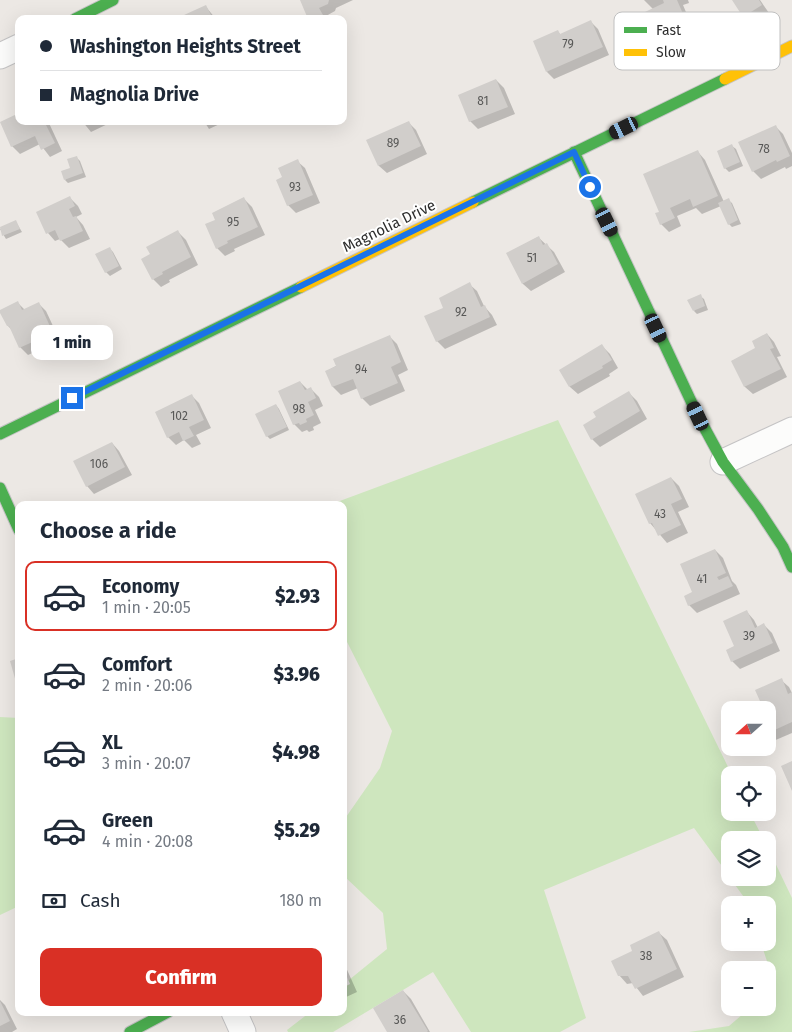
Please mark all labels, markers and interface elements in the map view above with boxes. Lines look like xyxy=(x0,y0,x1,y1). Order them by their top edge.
legend xyxy=(614,12,780,70)
text: Fast xyxy=(656,22,682,39)
text: Washington Heights Street xyxy=(70,35,301,58)
house number: 79 xyxy=(562,37,574,51)
text: Slow xyxy=(656,44,686,61)
text: Magnolia Drive xyxy=(70,83,199,106)
house number: 81 xyxy=(477,94,489,108)
car xyxy=(607,115,640,141)
house number: 89 xyxy=(387,136,399,150)
house number: 78 xyxy=(758,142,770,156)
route start xyxy=(579,176,601,198)
house number: 93 xyxy=(289,180,301,194)
street label: Magnolia Drive xyxy=(340,196,438,256)
car xyxy=(593,205,620,239)
house number: 95 xyxy=(227,215,239,229)
house number: 51 xyxy=(527,251,537,265)
house number: 92 xyxy=(455,305,467,319)
car xyxy=(642,311,669,345)
callout: 1 min xyxy=(31,326,113,360)
text: 1 min xyxy=(53,333,91,352)
house number: 94 xyxy=(355,362,368,376)
route end xyxy=(61,387,83,409)
car xyxy=(684,399,711,433)
house number: 98 xyxy=(293,402,306,416)
house number: 102 xyxy=(170,409,188,423)
house number: 106 xyxy=(90,457,108,471)
house number: 43 xyxy=(654,507,666,521)
text: Choose a ride xyxy=(40,517,176,544)
house number: 41 xyxy=(697,572,707,586)
icon: car xyxy=(42,574,87,619)
text: Economy xyxy=(102,575,179,598)
text: $2.93 xyxy=(275,585,320,608)
text: 1 min · 20:05 xyxy=(102,598,191,617)
house number: 39 xyxy=(743,629,755,643)
icon: car xyxy=(42,652,87,697)
text: Comfort xyxy=(102,653,172,676)
text: $3.96 xyxy=(274,663,320,686)
text: 2 min · 20:06 xyxy=(102,676,192,695)
north arrow xyxy=(721,701,776,756)
map controls xyxy=(721,701,776,1016)
icon: car xyxy=(42,730,87,775)
text: XL xyxy=(102,731,123,754)
text: $4.98 xyxy=(272,741,320,764)
text: 3 min · 20:07 xyxy=(102,754,191,773)
button: locate xyxy=(721,766,776,821)
icon: car xyxy=(42,808,87,853)
text: Green xyxy=(102,809,153,832)
text: $5.29 xyxy=(274,819,320,842)
button: layers xyxy=(721,831,776,886)
text: 4 min · 20:08 xyxy=(102,832,193,851)
icon: cash xyxy=(40,887,68,915)
text: Cash xyxy=(80,889,121,912)
text: 180 m xyxy=(279,891,322,910)
button: + xyxy=(721,896,776,951)
button: Confirm xyxy=(40,948,322,1006)
house number: 38 xyxy=(640,949,653,963)
button: − xyxy=(721,961,776,1016)
house number: 36 xyxy=(394,1013,406,1027)

